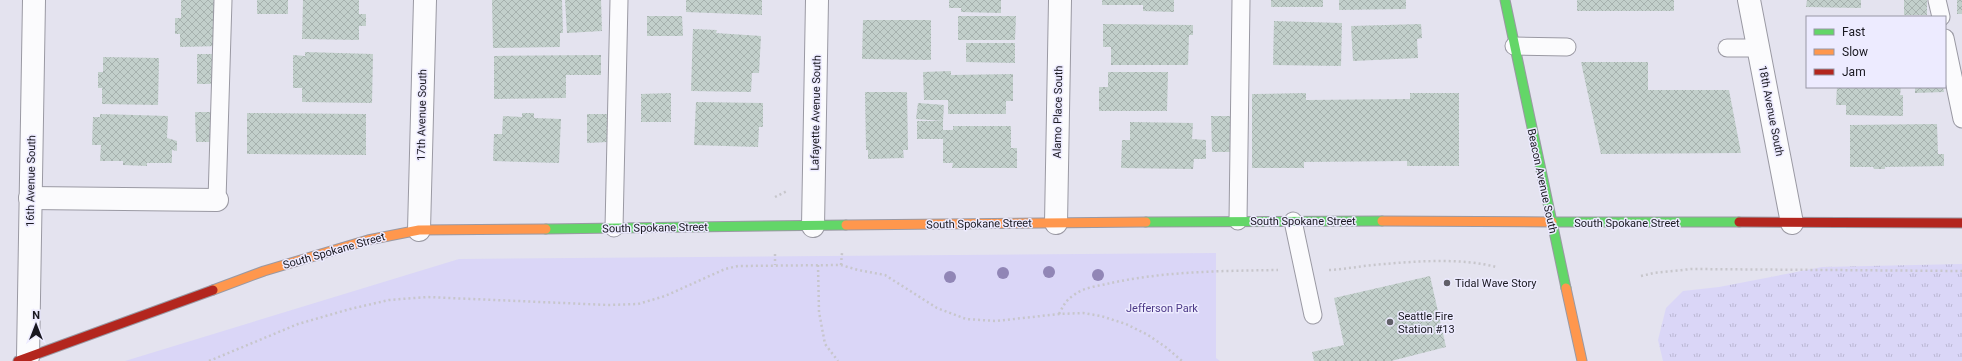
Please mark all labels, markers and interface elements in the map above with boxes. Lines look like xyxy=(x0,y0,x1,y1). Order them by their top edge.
legend xyxy=(1806,16,1946,88)
text: Fast xyxy=(1842,25,1865,39)
text: Slow xyxy=(1842,45,1868,59)
street label: Lafayette Avenue South xyxy=(808,55,824,171)
street label: Alamo Place South xyxy=(1051,65,1065,159)
street label: 18th Avenue South xyxy=(1756,65,1786,157)
text: Jam xyxy=(1842,65,1866,79)
street label: 17th Avenue South xyxy=(415,69,429,161)
street label: Beacon Avenue South xyxy=(1525,127,1559,235)
street label: 16th Avenue South xyxy=(24,135,38,227)
street label: South Spokane Street xyxy=(1250,215,1356,228)
street label: South Spokane Street xyxy=(926,217,1032,231)
street label: South Spokane Street xyxy=(1574,217,1680,230)
street label: South Spokane Street xyxy=(602,221,708,235)
street label: South Spokane Street xyxy=(282,230,387,272)
place label: Tidal Wave Story xyxy=(1455,277,1537,290)
marker: Tidal Wave Story xyxy=(1442,278,1452,288)
park label: Jefferson Park xyxy=(1126,302,1198,315)
north arrow xyxy=(16,305,56,345)
text: N xyxy=(32,309,40,322)
place label: Seattle Fire Station #13 xyxy=(1398,310,1455,336)
marker: Seattle Fire Station #13 xyxy=(1385,317,1395,327)

